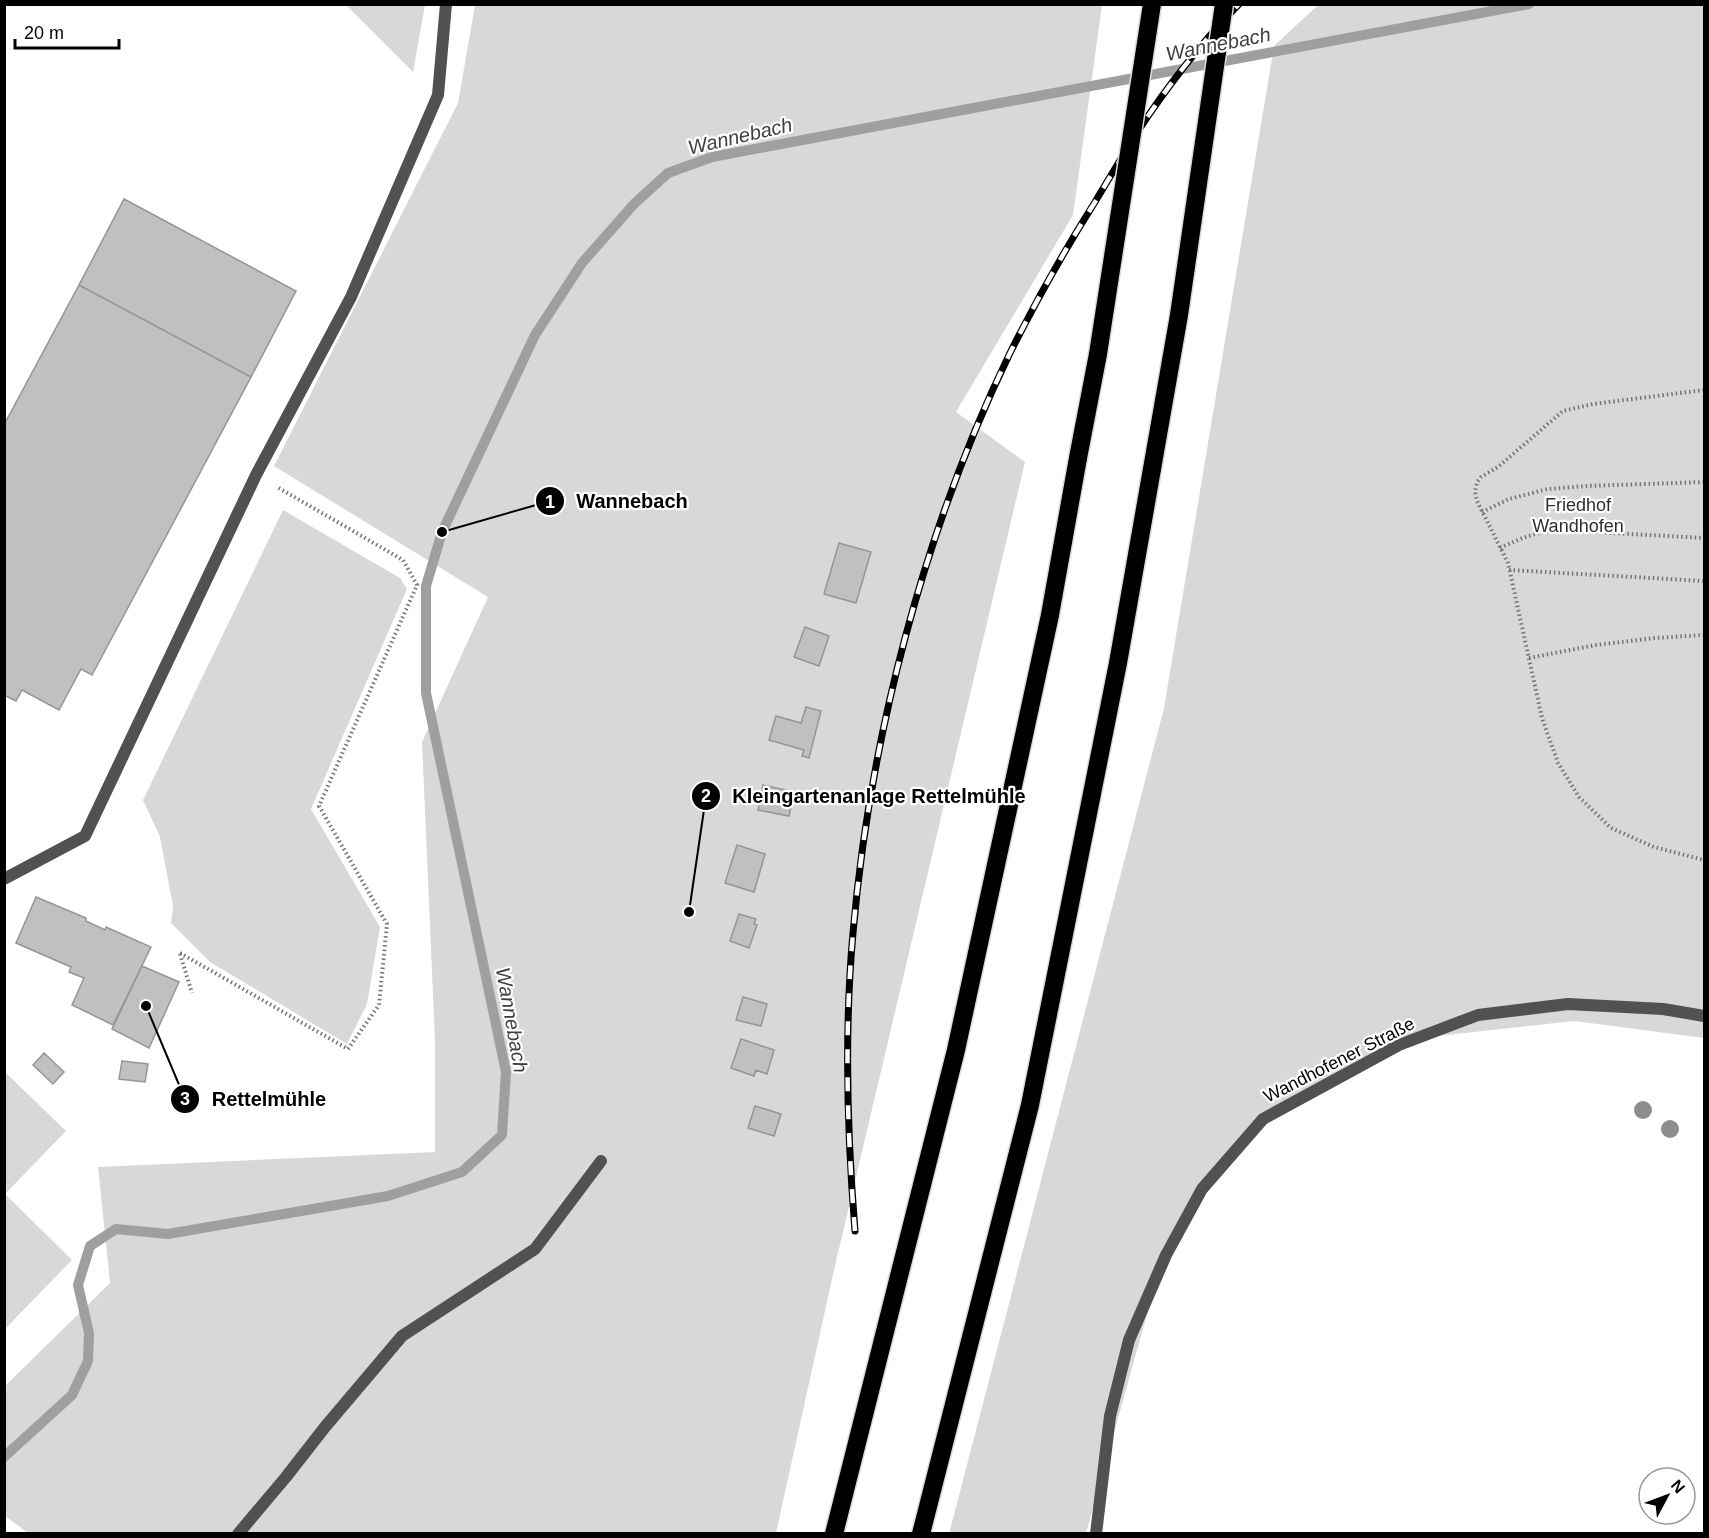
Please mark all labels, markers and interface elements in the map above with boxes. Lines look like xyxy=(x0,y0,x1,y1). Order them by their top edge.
scale bar xyxy=(15,12,118,50)
text: 20 m xyxy=(24,23,64,43)
water label: Wannebach xyxy=(1164,23,1272,65)
water label: Wannebach xyxy=(686,113,794,159)
callout: Wannebach xyxy=(535,482,700,520)
text: Wannebach xyxy=(576,490,688,512)
text: 1 xyxy=(545,492,555,512)
park label: Friedhof Wandhofen xyxy=(1532,495,1624,536)
callout: Kleingartenanlage Rettelmühle xyxy=(691,777,1038,815)
text: Kleingartenanlage Rettelmühle xyxy=(732,785,1026,807)
text: 2 xyxy=(701,786,711,806)
water label: Wannebach xyxy=(492,966,532,1074)
street label: Wandhofener Straße xyxy=(1260,1013,1418,1107)
callout: Rettelmühle xyxy=(170,1080,338,1118)
text: Rettelmühle xyxy=(212,1088,326,1110)
text: 3 xyxy=(180,1089,190,1109)
north arrow xyxy=(1637,1466,1697,1526)
text: N xyxy=(1668,1477,1688,1496)

